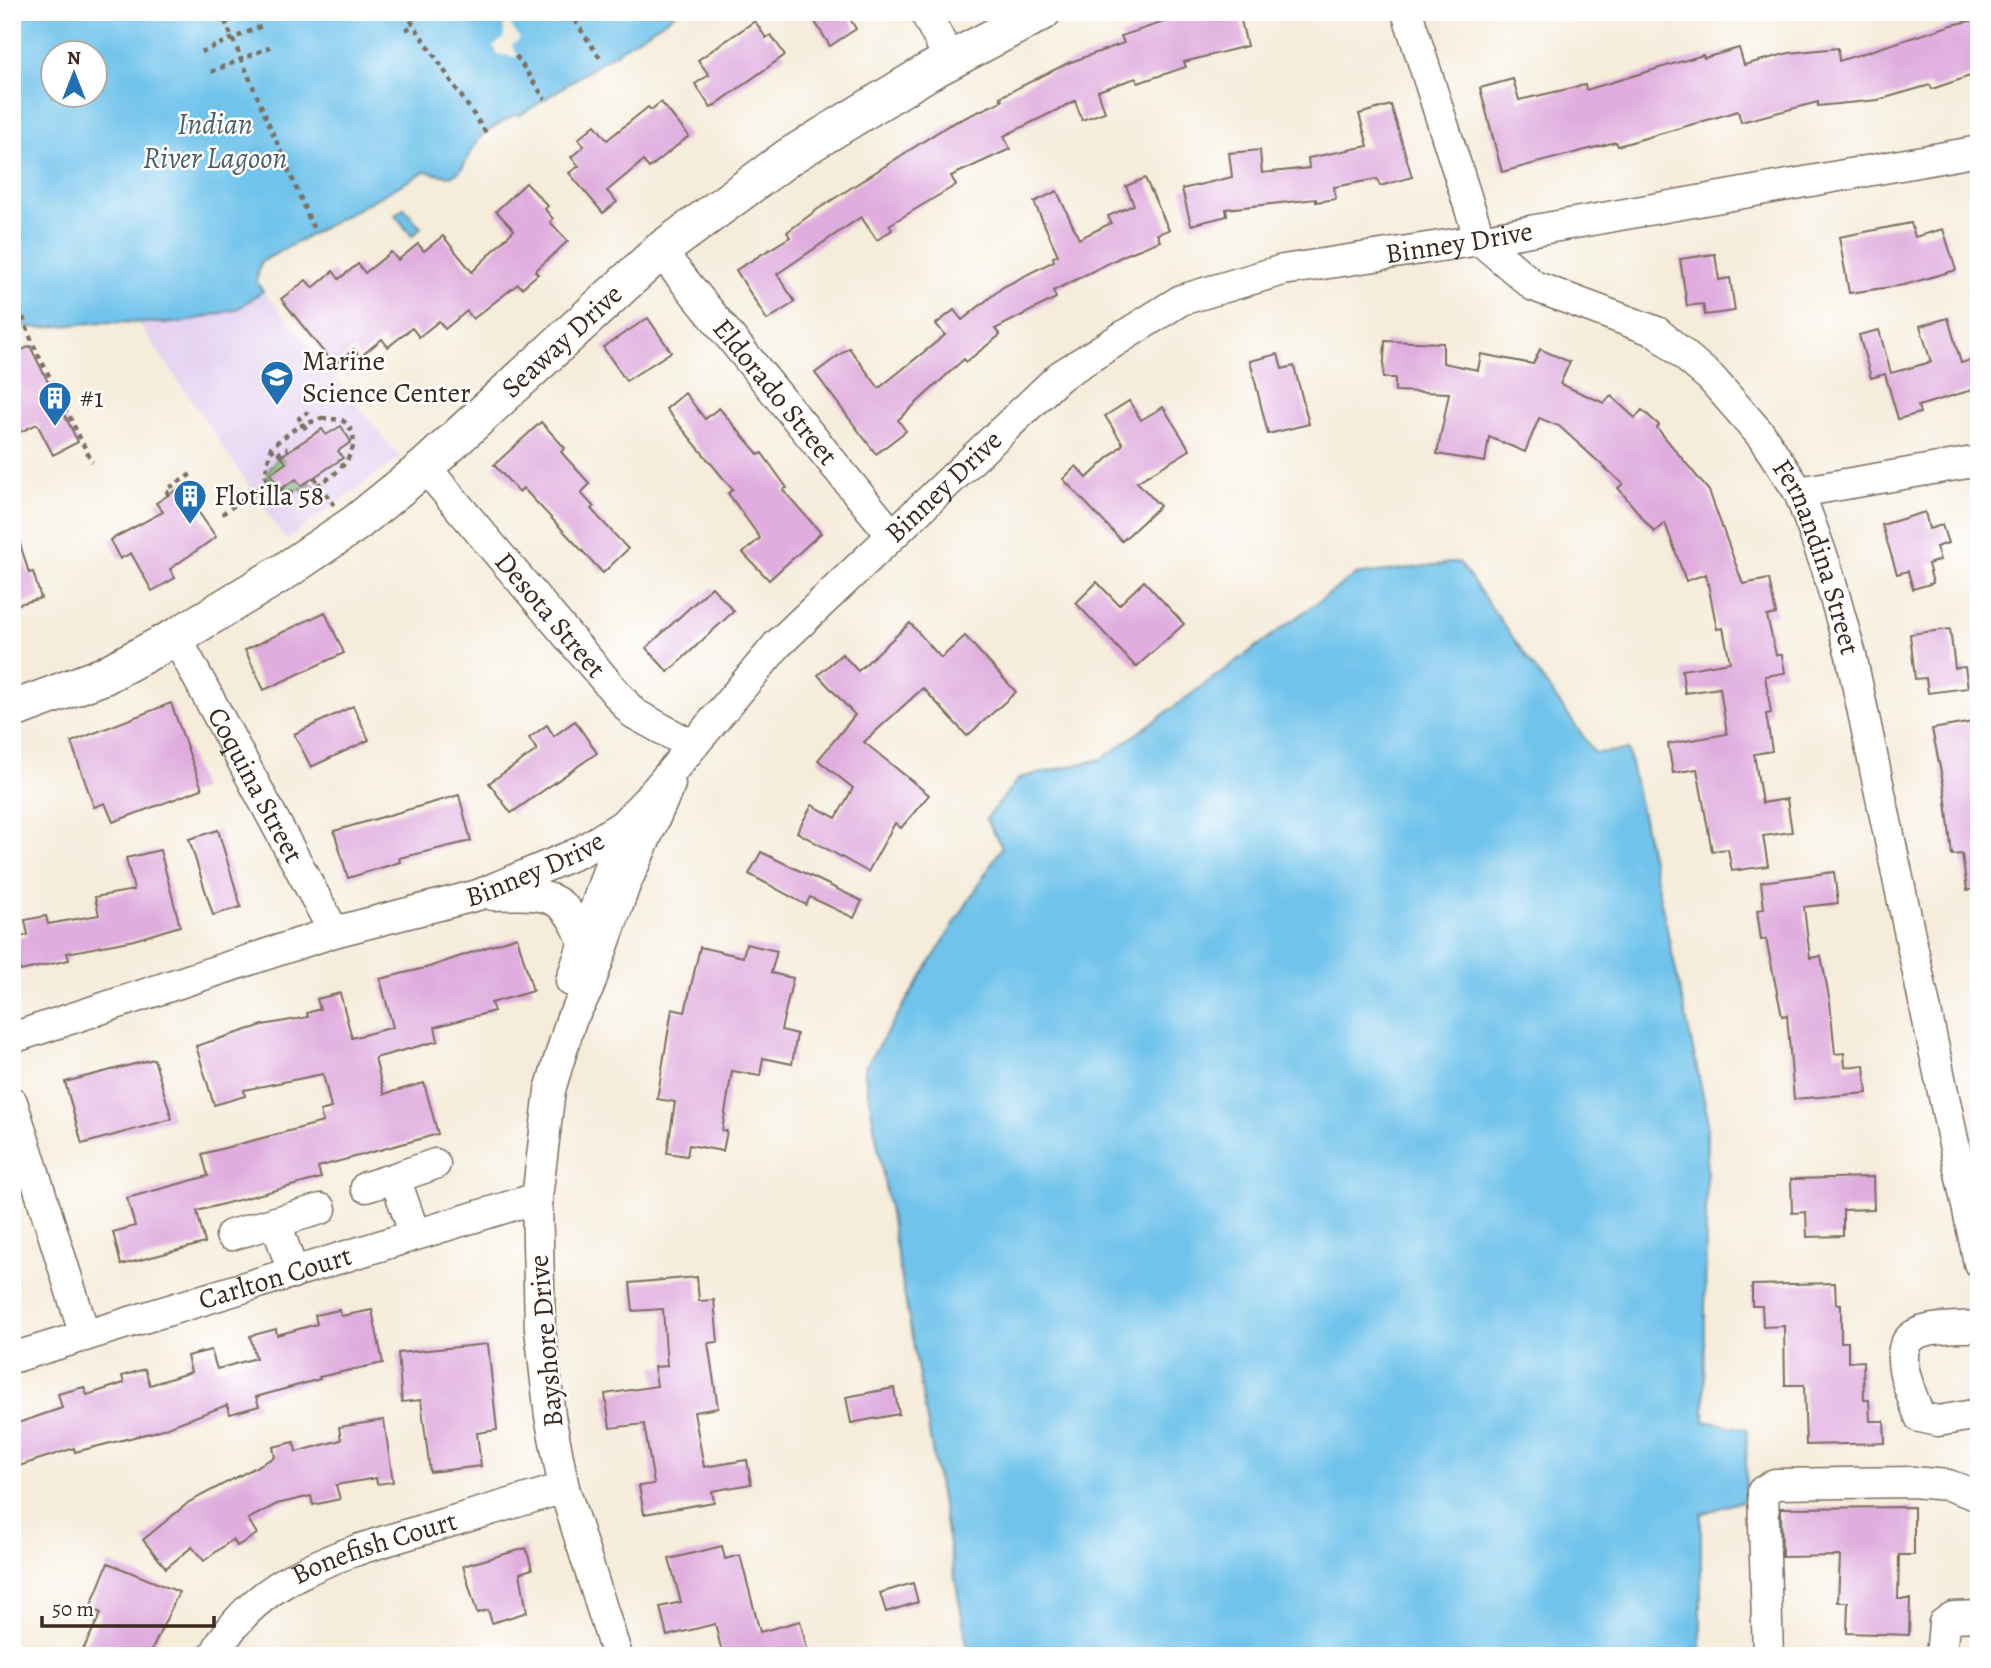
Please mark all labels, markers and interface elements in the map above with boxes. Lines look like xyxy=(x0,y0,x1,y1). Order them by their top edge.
north arrow xyxy=(38,38,108,108)
text: N xyxy=(67,45,81,71)
water label: Indian River Lagoon xyxy=(143,104,287,178)
street label: Binney Drive xyxy=(1383,212,1536,273)
street label: Seaway Drive xyxy=(493,276,631,407)
street label: Eldorado Street xyxy=(704,311,847,473)
place label: Marine Science Center xyxy=(302,342,471,412)
school or university icon: Marine Science Center xyxy=(258,358,296,407)
building icon: #1 xyxy=(36,379,74,428)
place label: #1 xyxy=(80,379,104,417)
street label: Binney Drive xyxy=(877,422,1011,552)
street label: Fernandina Street xyxy=(1763,452,1869,659)
building icon: Flotilla 58 xyxy=(171,477,209,526)
place label: Flotilla 58 xyxy=(214,477,324,515)
street label: Desota Street xyxy=(486,544,615,686)
street label: Coquina Street xyxy=(198,701,313,870)
street label: Binney Drive xyxy=(462,822,612,916)
street label: Carlton Court xyxy=(194,1237,356,1319)
street label: Bayshore Drive xyxy=(520,1253,572,1429)
street label: Bonefish Court xyxy=(285,1502,461,1594)
scale bar xyxy=(42,1584,214,1628)
text: 50 m xyxy=(52,1595,94,1623)

